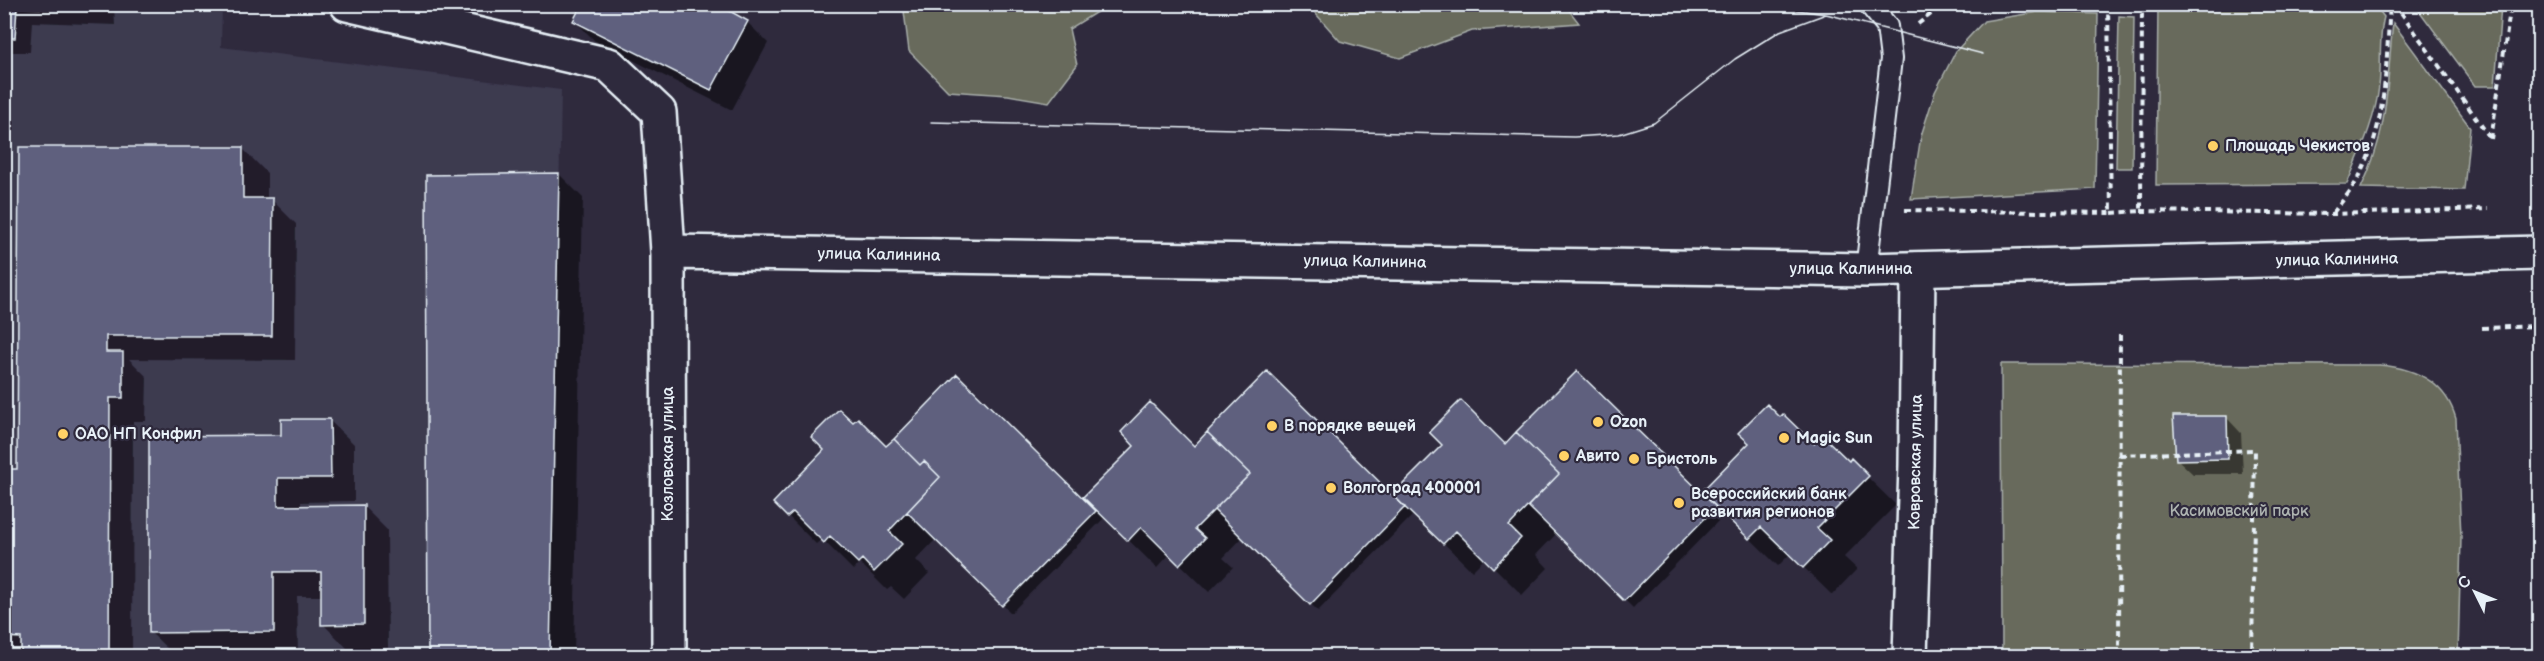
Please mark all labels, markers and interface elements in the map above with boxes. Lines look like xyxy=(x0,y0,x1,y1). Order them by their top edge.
place label: Площадь Чекистов xyxy=(2225,137,2370,156)
marker: Площадь Чекистов xyxy=(2206,139,2220,153)
street label: улица Калинина xyxy=(817,244,941,266)
street label: улица Калинина xyxy=(2275,249,2399,271)
street label: улица Калинина xyxy=(1303,251,1427,273)
street label: улица Калинина xyxy=(1790,260,1913,279)
street label: Козловская улица xyxy=(659,386,678,522)
street label: Ковровская улица xyxy=(1905,393,1927,530)
place label: Ozon xyxy=(1610,413,1647,432)
marker: Ozon xyxy=(1591,415,1605,429)
place label: В порядке вещей xyxy=(1284,417,1416,436)
marker: В порядке вещей xyxy=(1265,419,1279,433)
place label: ОАО НП Конфил xyxy=(75,425,202,444)
marker: ОАО НП Конфил xyxy=(56,427,70,441)
place label: Magic Sun xyxy=(1796,429,1873,448)
marker: Magic Sun xyxy=(1777,431,1791,445)
place label: Авито xyxy=(1575,447,1620,466)
marker: Авито xyxy=(1557,449,1571,463)
place label: Бристоль xyxy=(1646,450,1718,469)
marker: Бристоль xyxy=(1627,452,1641,466)
place label: Волгоград 400001 xyxy=(1343,479,1481,498)
marker: Волгоград 400001 xyxy=(1324,481,1338,495)
place label: Всероссийский банк развития регионов xyxy=(1691,485,1847,522)
marker: Всероссийский банк развития регионов xyxy=(1672,496,1686,510)
park label: Касимовский парк xyxy=(2170,502,2309,521)
north arrow xyxy=(2445,562,2505,622)
text: С xyxy=(2454,572,2476,593)

